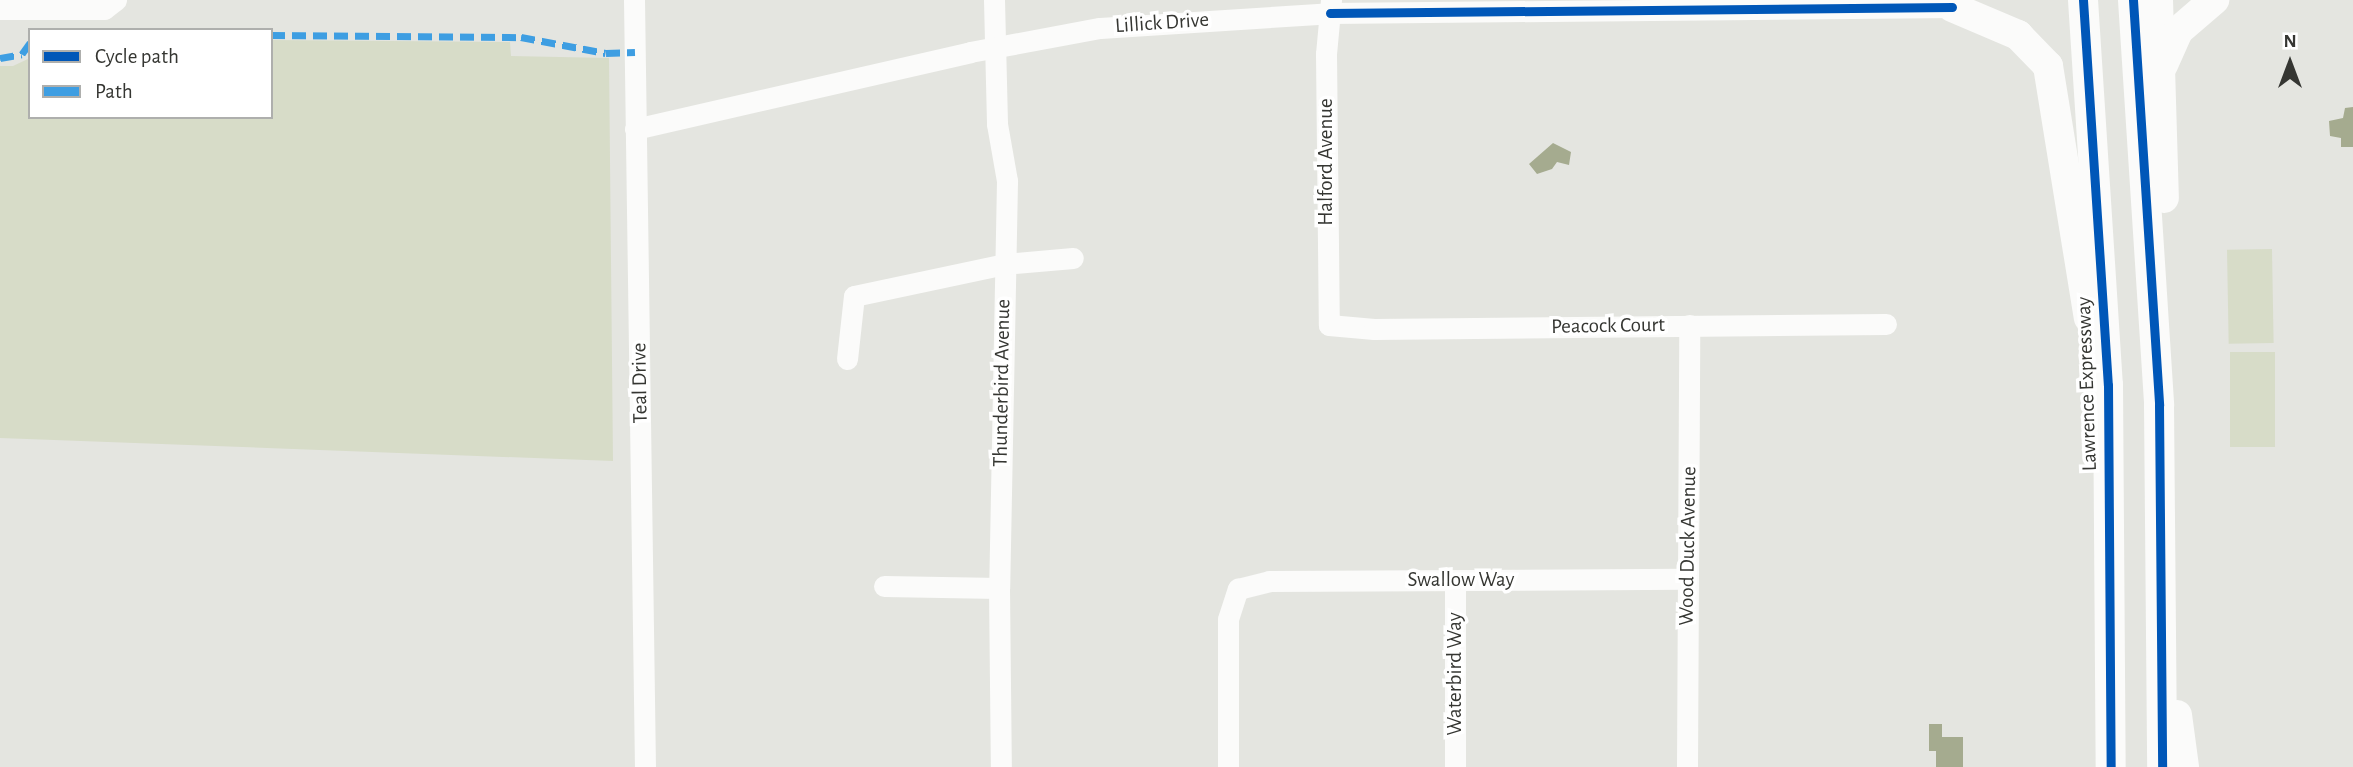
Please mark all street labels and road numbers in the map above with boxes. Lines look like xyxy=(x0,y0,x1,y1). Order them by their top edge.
street label: Lillick Drive xyxy=(1114,7,1210,39)
street label: Halford Avenue xyxy=(1313,98,1339,226)
street label: Lawrence Expressway xyxy=(2071,296,2103,472)
street label: Thunderbird Avenue xyxy=(988,299,1016,467)
street label: Peacock Court xyxy=(1551,312,1665,340)
street label: Teal Drive xyxy=(627,342,653,424)
street label: Wood Duck Avenue xyxy=(1674,466,1702,626)
street label: Swallow Way xyxy=(1407,567,1515,593)
street label: Waterbird Way xyxy=(1442,612,1468,736)

